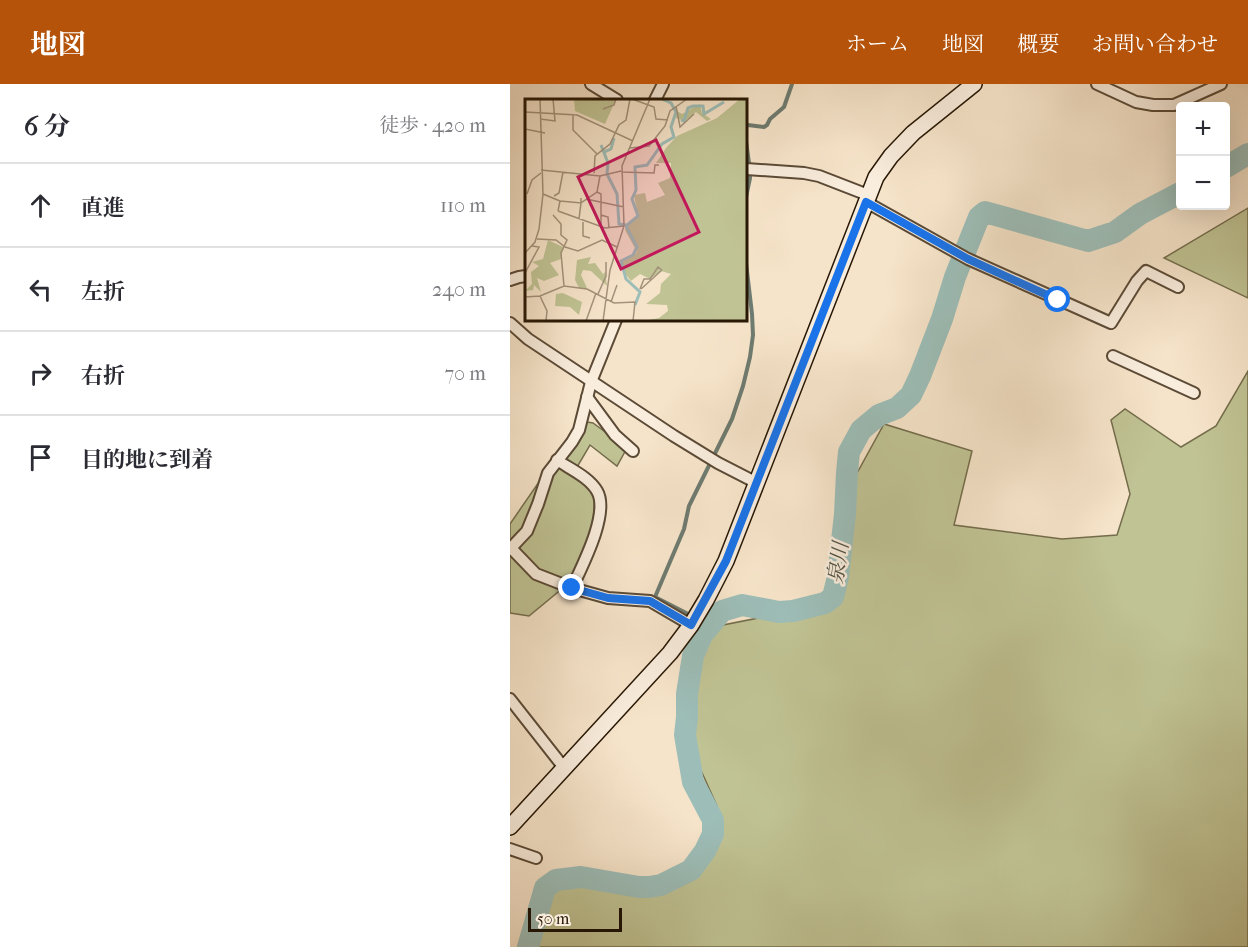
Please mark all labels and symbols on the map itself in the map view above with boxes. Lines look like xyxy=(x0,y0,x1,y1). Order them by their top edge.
inset map xyxy=(525,99,747,321)
route start xyxy=(1044,286,1070,312)
water label: 泉川 xyxy=(823,539,853,585)
route end xyxy=(558,574,584,600)
scale bar xyxy=(528,905,622,932)

